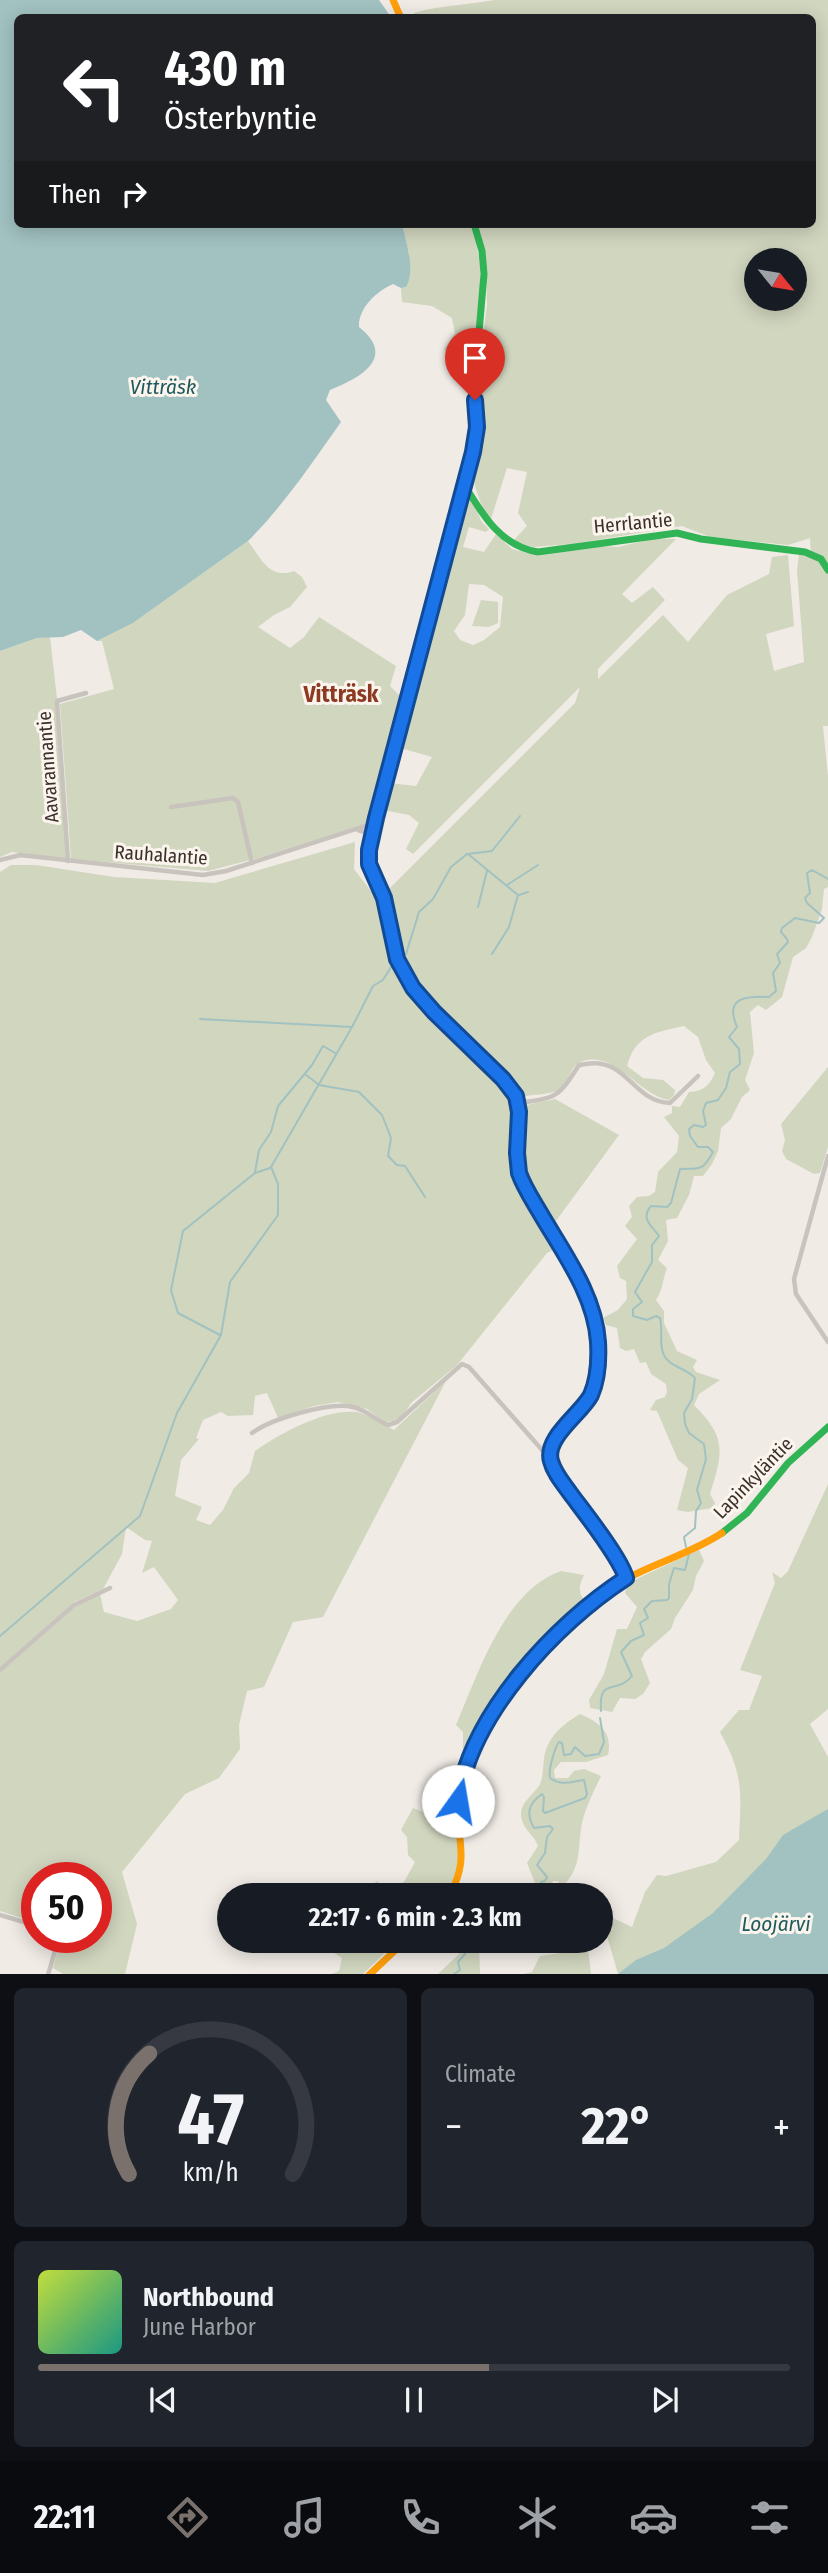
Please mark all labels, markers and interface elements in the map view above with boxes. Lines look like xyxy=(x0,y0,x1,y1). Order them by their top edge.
text: 430 m xyxy=(164,39,286,98)
icon: left xyxy=(49,42,140,133)
text: Österbyntie xyxy=(164,99,317,137)
icon: right xyxy=(115,175,153,213)
text: Then xyxy=(49,179,101,210)
north arrow xyxy=(744,248,807,312)
map controls xyxy=(744,248,807,311)
pin xyxy=(445,328,505,400)
icon: arrive xyxy=(456,339,494,377)
water label: Vitträsk xyxy=(130,374,196,400)
street label: Herrlantie xyxy=(593,508,673,538)
district label: Vitträsk xyxy=(302,680,379,708)
street label: Aavarannantie xyxy=(33,711,63,823)
street label: Rauhalantie xyxy=(114,840,208,870)
street label: Lapinkyläntie xyxy=(708,1432,798,1524)
position arrow xyxy=(421,1764,495,1838)
speed limit sign: 50 xyxy=(21,1862,112,1953)
text: 22:17 · 6 min · 2.3 km xyxy=(308,1902,522,1933)
water label: Loojärvi xyxy=(742,1911,811,1937)
text: Climate xyxy=(445,2060,516,2088)
text: 47 xyxy=(177,2076,244,2163)
text: 22° xyxy=(581,2095,654,2158)
text: − xyxy=(445,2104,462,2150)
text: + xyxy=(773,2104,790,2150)
text: km/h xyxy=(183,2157,238,2187)
text: Northbound xyxy=(143,2282,274,2313)
text: June Harbor xyxy=(143,2313,256,2341)
icon: previous xyxy=(144,2381,182,2419)
icon: pause xyxy=(395,2381,433,2419)
icon: next xyxy=(646,2381,684,2419)
icon: directions xyxy=(163,2493,212,2542)
icon: music xyxy=(280,2493,329,2542)
icon: phone xyxy=(396,2493,445,2542)
icon: climate xyxy=(513,2493,562,2542)
icon: car xyxy=(629,2493,678,2542)
icon: filters xyxy=(745,2493,794,2542)
text: 22:11 xyxy=(34,2498,96,2536)

